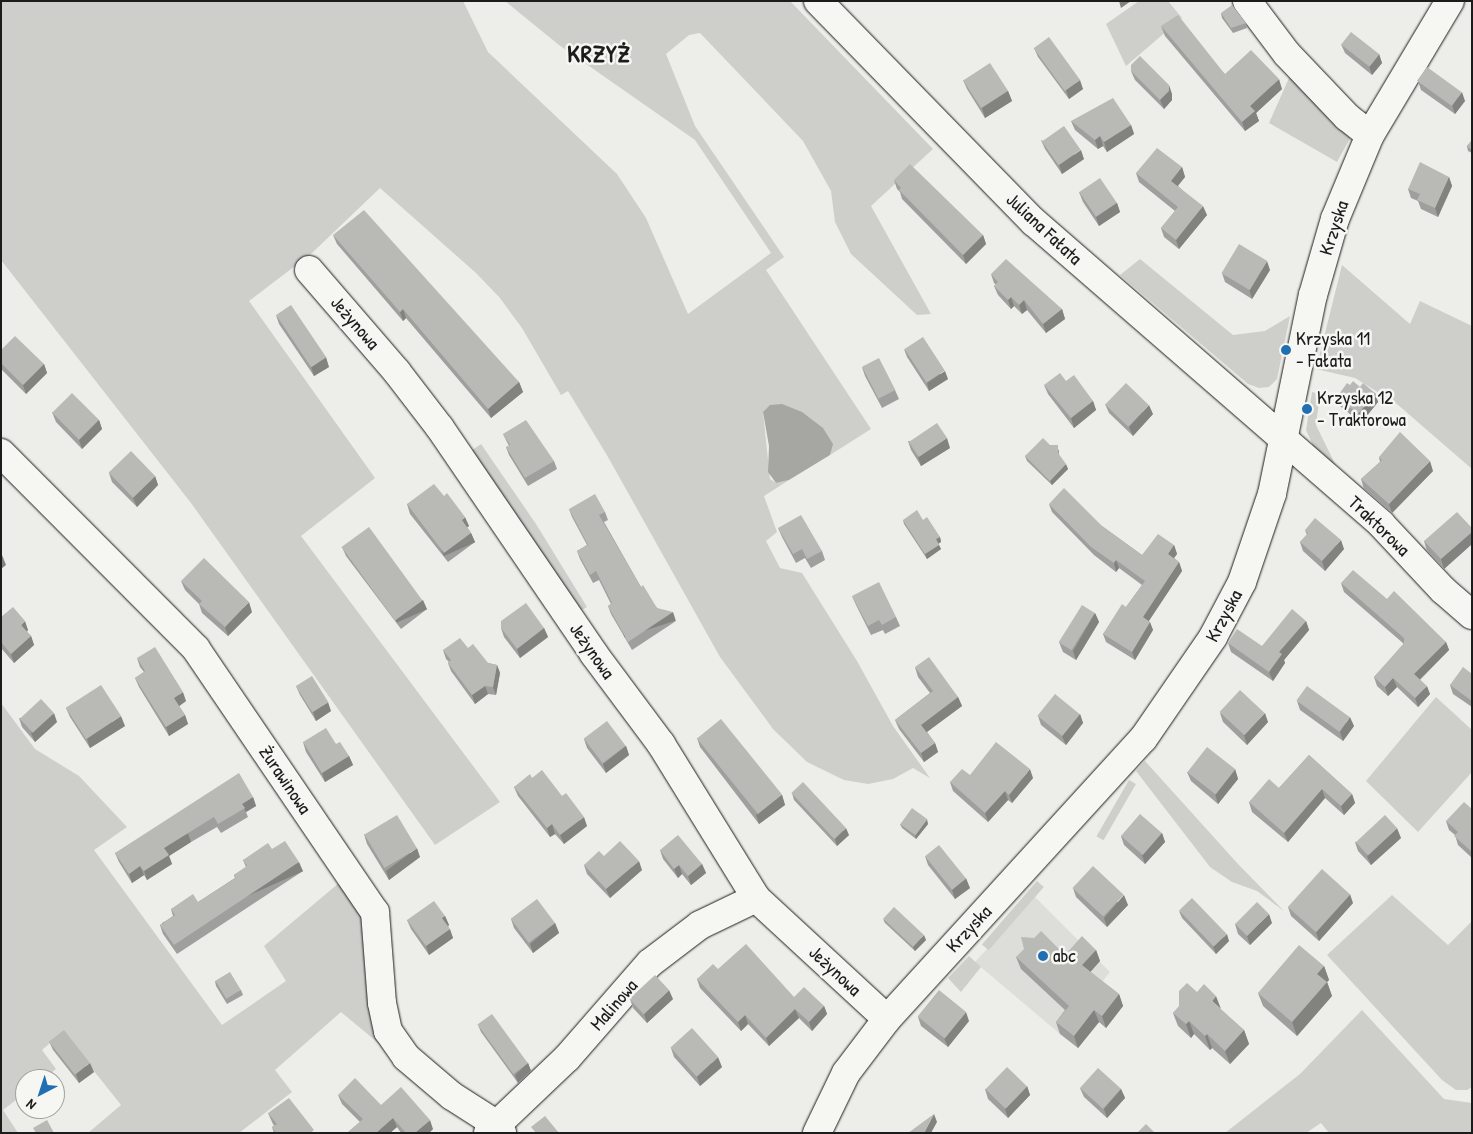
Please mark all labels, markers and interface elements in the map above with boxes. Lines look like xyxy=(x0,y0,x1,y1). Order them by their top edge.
district label: KRZYŻ xyxy=(567,40,631,68)
street label: Juliana Fałata xyxy=(1001,188,1087,270)
street label: Krzyska xyxy=(1314,198,1354,258)
street label: Jeżynowa xyxy=(326,292,384,354)
place label: Krzyska 11 - Fałata xyxy=(1296,328,1370,372)
marker: Krzyska 11 - Fałata xyxy=(1280,344,1292,356)
place label: Krzyska 12 - Traktorowa xyxy=(1317,387,1406,431)
marker: Krzyska 12 - Traktorowa xyxy=(1301,403,1313,415)
street label: Traktorowa xyxy=(1343,491,1415,561)
street label: Krzyska xyxy=(1201,586,1247,646)
street label: Jeżynowa xyxy=(565,619,619,683)
street label: Żurawinowa xyxy=(254,741,316,819)
street label: Krzyska xyxy=(942,901,996,957)
street label: Jeżynowa xyxy=(804,941,866,1001)
place label: abc xyxy=(1053,945,1076,967)
marker: abc xyxy=(1037,950,1049,962)
street label: Malinowa xyxy=(586,975,642,1035)
north arrow xyxy=(15,1069,65,1119)
text: N xyxy=(22,1095,40,1115)

